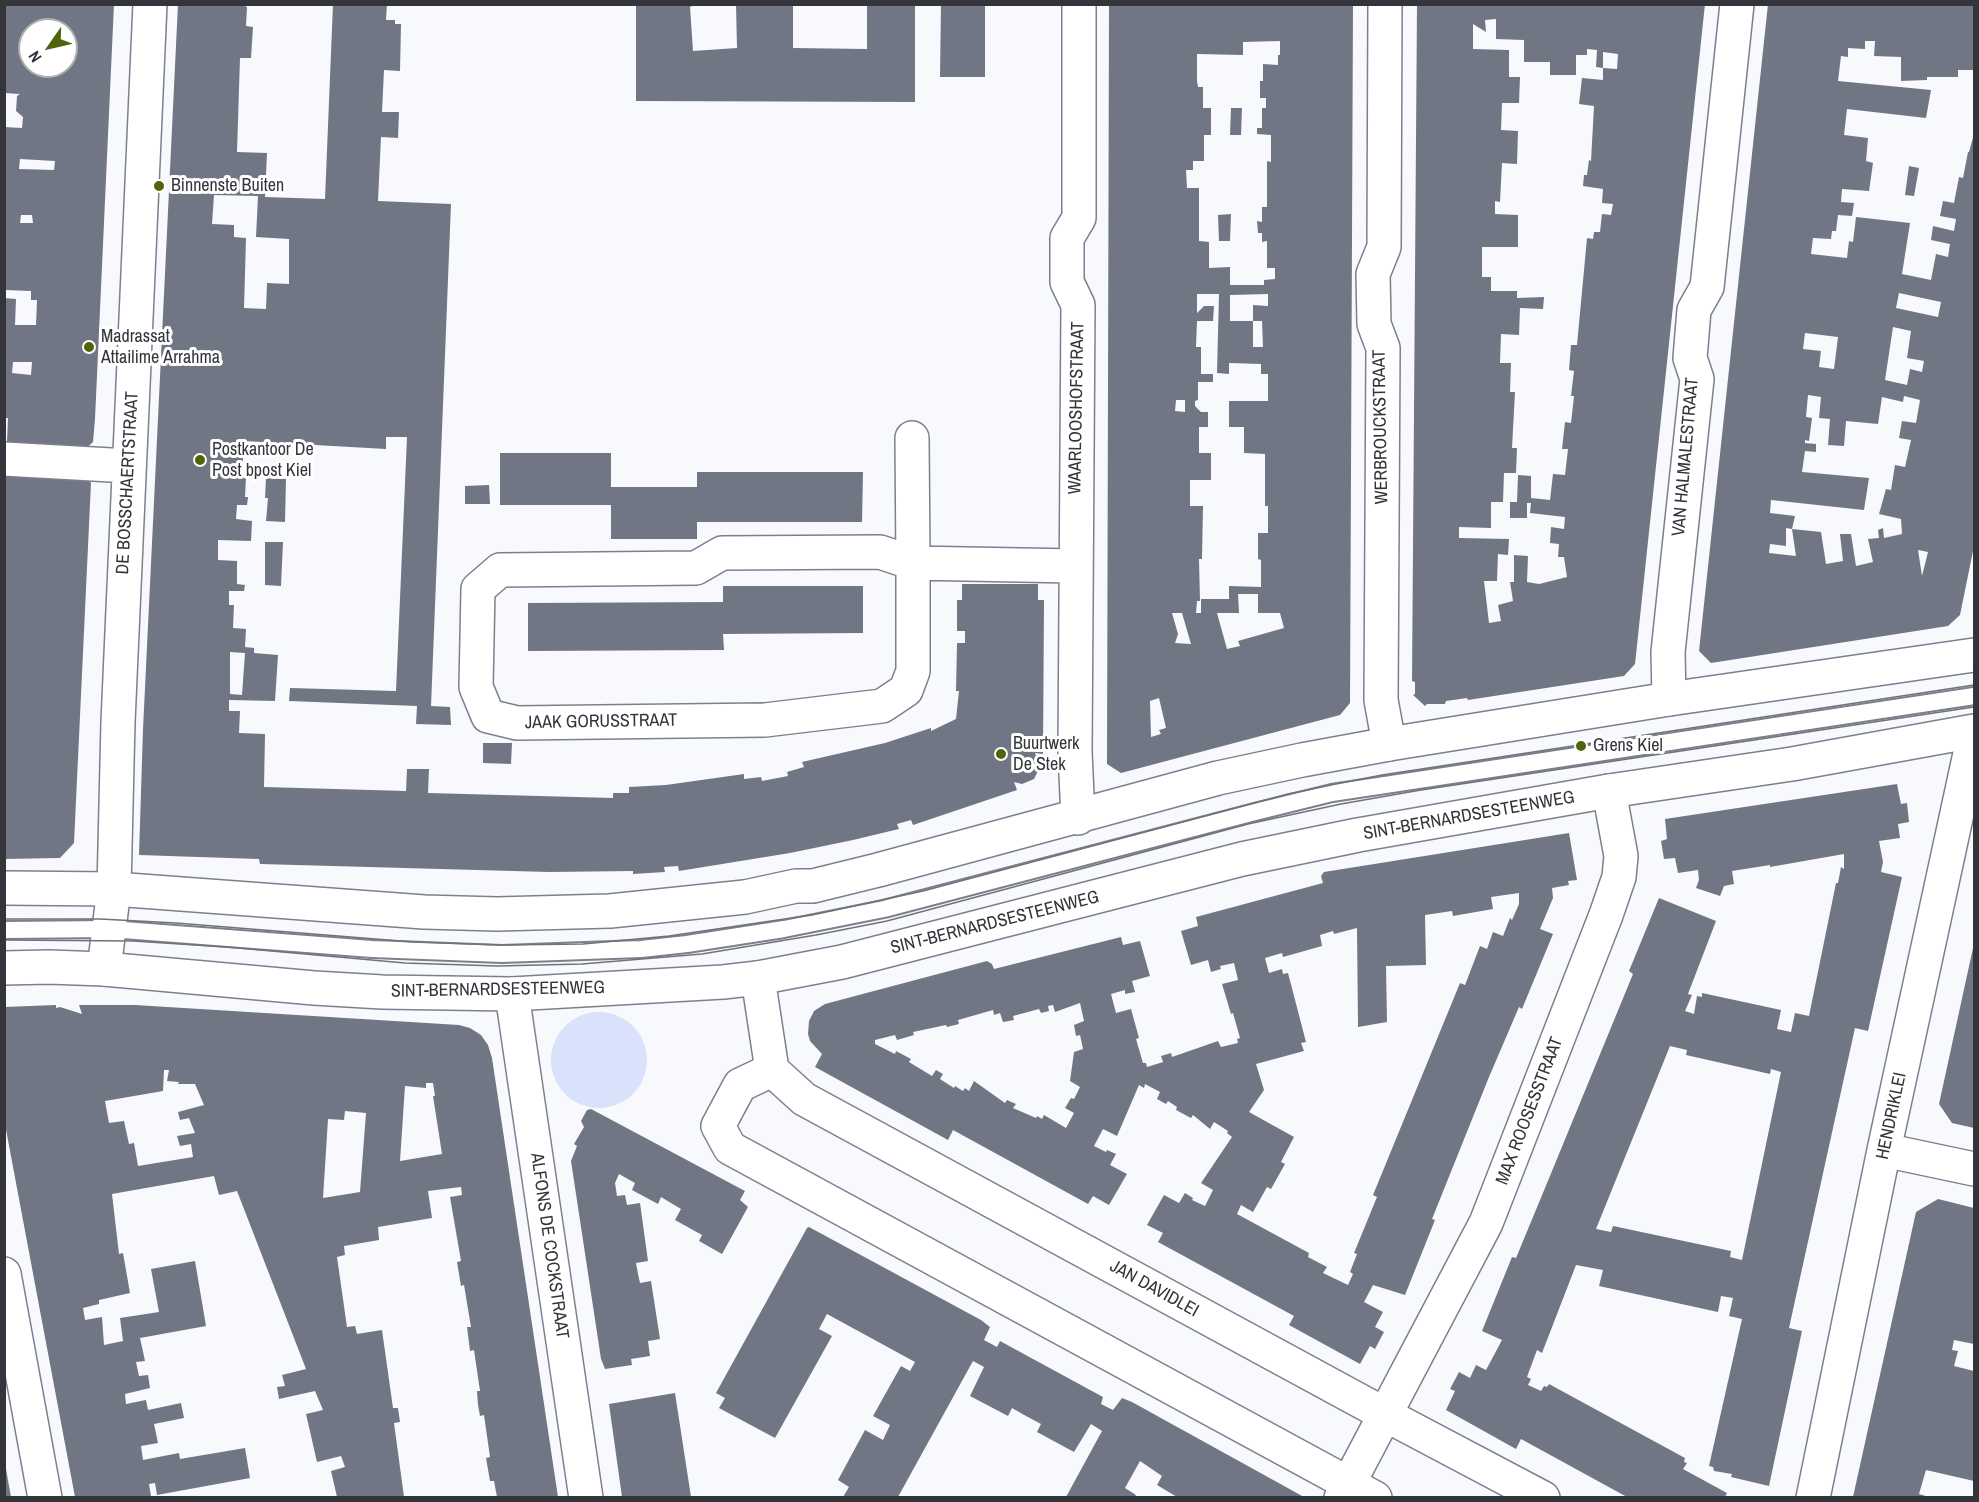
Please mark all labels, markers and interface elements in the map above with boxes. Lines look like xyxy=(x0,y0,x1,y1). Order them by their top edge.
north arrow xyxy=(18,18,78,78)
text: N xyxy=(23,47,47,67)
place label: Binnenste Buiten xyxy=(171,175,284,197)
marker: Binnenste Buiten xyxy=(152,179,166,193)
street label: WAARLOOSHOFSTRAAT xyxy=(1065,321,1089,495)
place label: Madrassat Attailime Arrahma xyxy=(101,326,220,368)
marker: Madrassat Attailime Arrahma xyxy=(82,340,96,354)
street label: WERBROUCKSTRAAT xyxy=(1369,349,1393,505)
street label: VAN HALMALESTRAAT xyxy=(1668,377,1704,537)
street label: DE BOSSCHAERTSTRAAT xyxy=(112,391,144,575)
place label: Postkantoor De Post bpost Kiel xyxy=(212,439,314,482)
marker: Postkantoor De Post bpost Kiel xyxy=(193,453,207,467)
street label: JAAK GORUSSTRAAT xyxy=(525,710,677,734)
place label: Buurtwerk De Stek xyxy=(1013,733,1079,776)
place label: Grens Kiel xyxy=(1593,735,1663,757)
marker: Grens Kiel xyxy=(1574,739,1588,753)
marker: Buurtwerk De Stek xyxy=(994,747,1008,761)
street label: SINT-BERNARDSESTEENWEG xyxy=(1362,787,1576,845)
street label: SINT-BERNARDSESTEENWEG xyxy=(889,887,1101,959)
street label: SINT-BERNARDSESTEENWEG xyxy=(391,977,605,1003)
street label: MAX ROOSESSTRAAT xyxy=(1492,1034,1568,1188)
street label: HENDRIKLEI xyxy=(1872,1070,1912,1162)
street label: ALFONS DE COCKSTRAAT xyxy=(525,1152,573,1340)
street label: JAN DAVIDLEI xyxy=(1106,1256,1202,1322)

